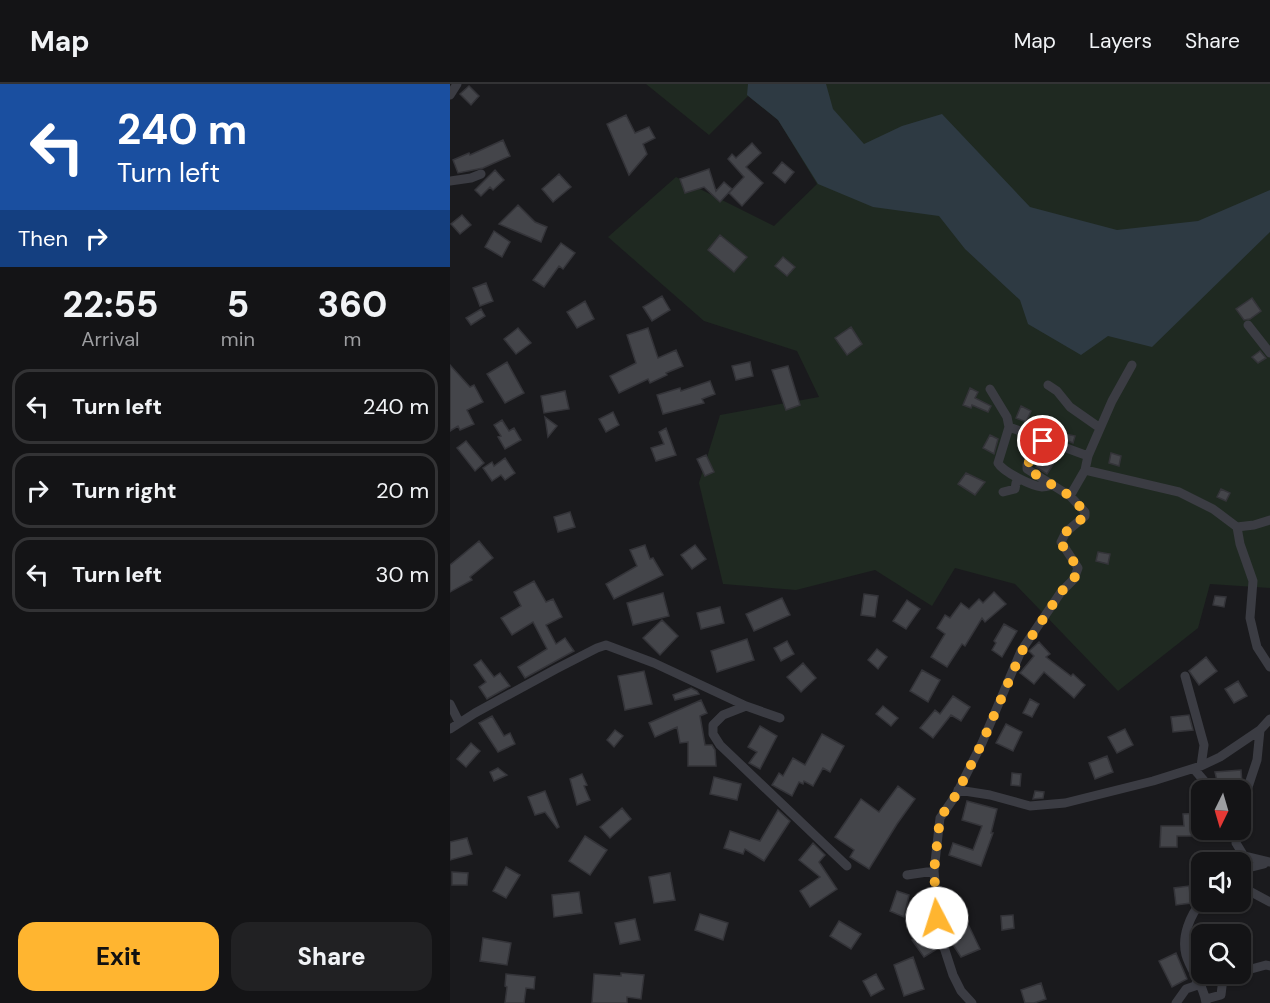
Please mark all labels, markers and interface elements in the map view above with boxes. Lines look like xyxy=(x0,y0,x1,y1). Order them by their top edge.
text: Map xyxy=(30,23,90,60)
text: Map xyxy=(1014,27,1056,55)
text: Layers xyxy=(1089,27,1152,55)
text: Share xyxy=(1185,27,1240,55)
text: 240 m xyxy=(117,102,247,157)
icon: left xyxy=(18,108,96,186)
text: Turn left xyxy=(117,155,220,190)
icon: right xyxy=(80,222,113,255)
text: Then xyxy=(18,224,68,253)
text: 22:55 xyxy=(63,281,158,328)
text: 5 xyxy=(227,281,249,328)
text: 360 xyxy=(317,281,387,328)
text: Arrival xyxy=(81,326,140,352)
text: min xyxy=(221,326,255,352)
text: m xyxy=(344,326,361,352)
icon: left xyxy=(21,390,54,423)
text: Turn left xyxy=(72,392,162,421)
text: 240 m xyxy=(363,392,429,421)
pin xyxy=(1017,415,1068,466)
icon: arrive xyxy=(1026,424,1059,457)
icon: right xyxy=(21,474,54,507)
text: Turn right xyxy=(72,476,177,505)
text: 20 m xyxy=(376,476,429,505)
icon: left xyxy=(21,558,54,591)
text: Turn left xyxy=(72,560,162,589)
text: 30 m xyxy=(375,560,429,589)
north arrow xyxy=(1191,780,1251,840)
map controls xyxy=(1191,780,1251,984)
button: sound xyxy=(1191,852,1251,912)
position arrow xyxy=(905,886,969,950)
button: Exit xyxy=(18,922,219,991)
button: Share xyxy=(231,922,432,991)
button: search xyxy=(1191,924,1251,984)

